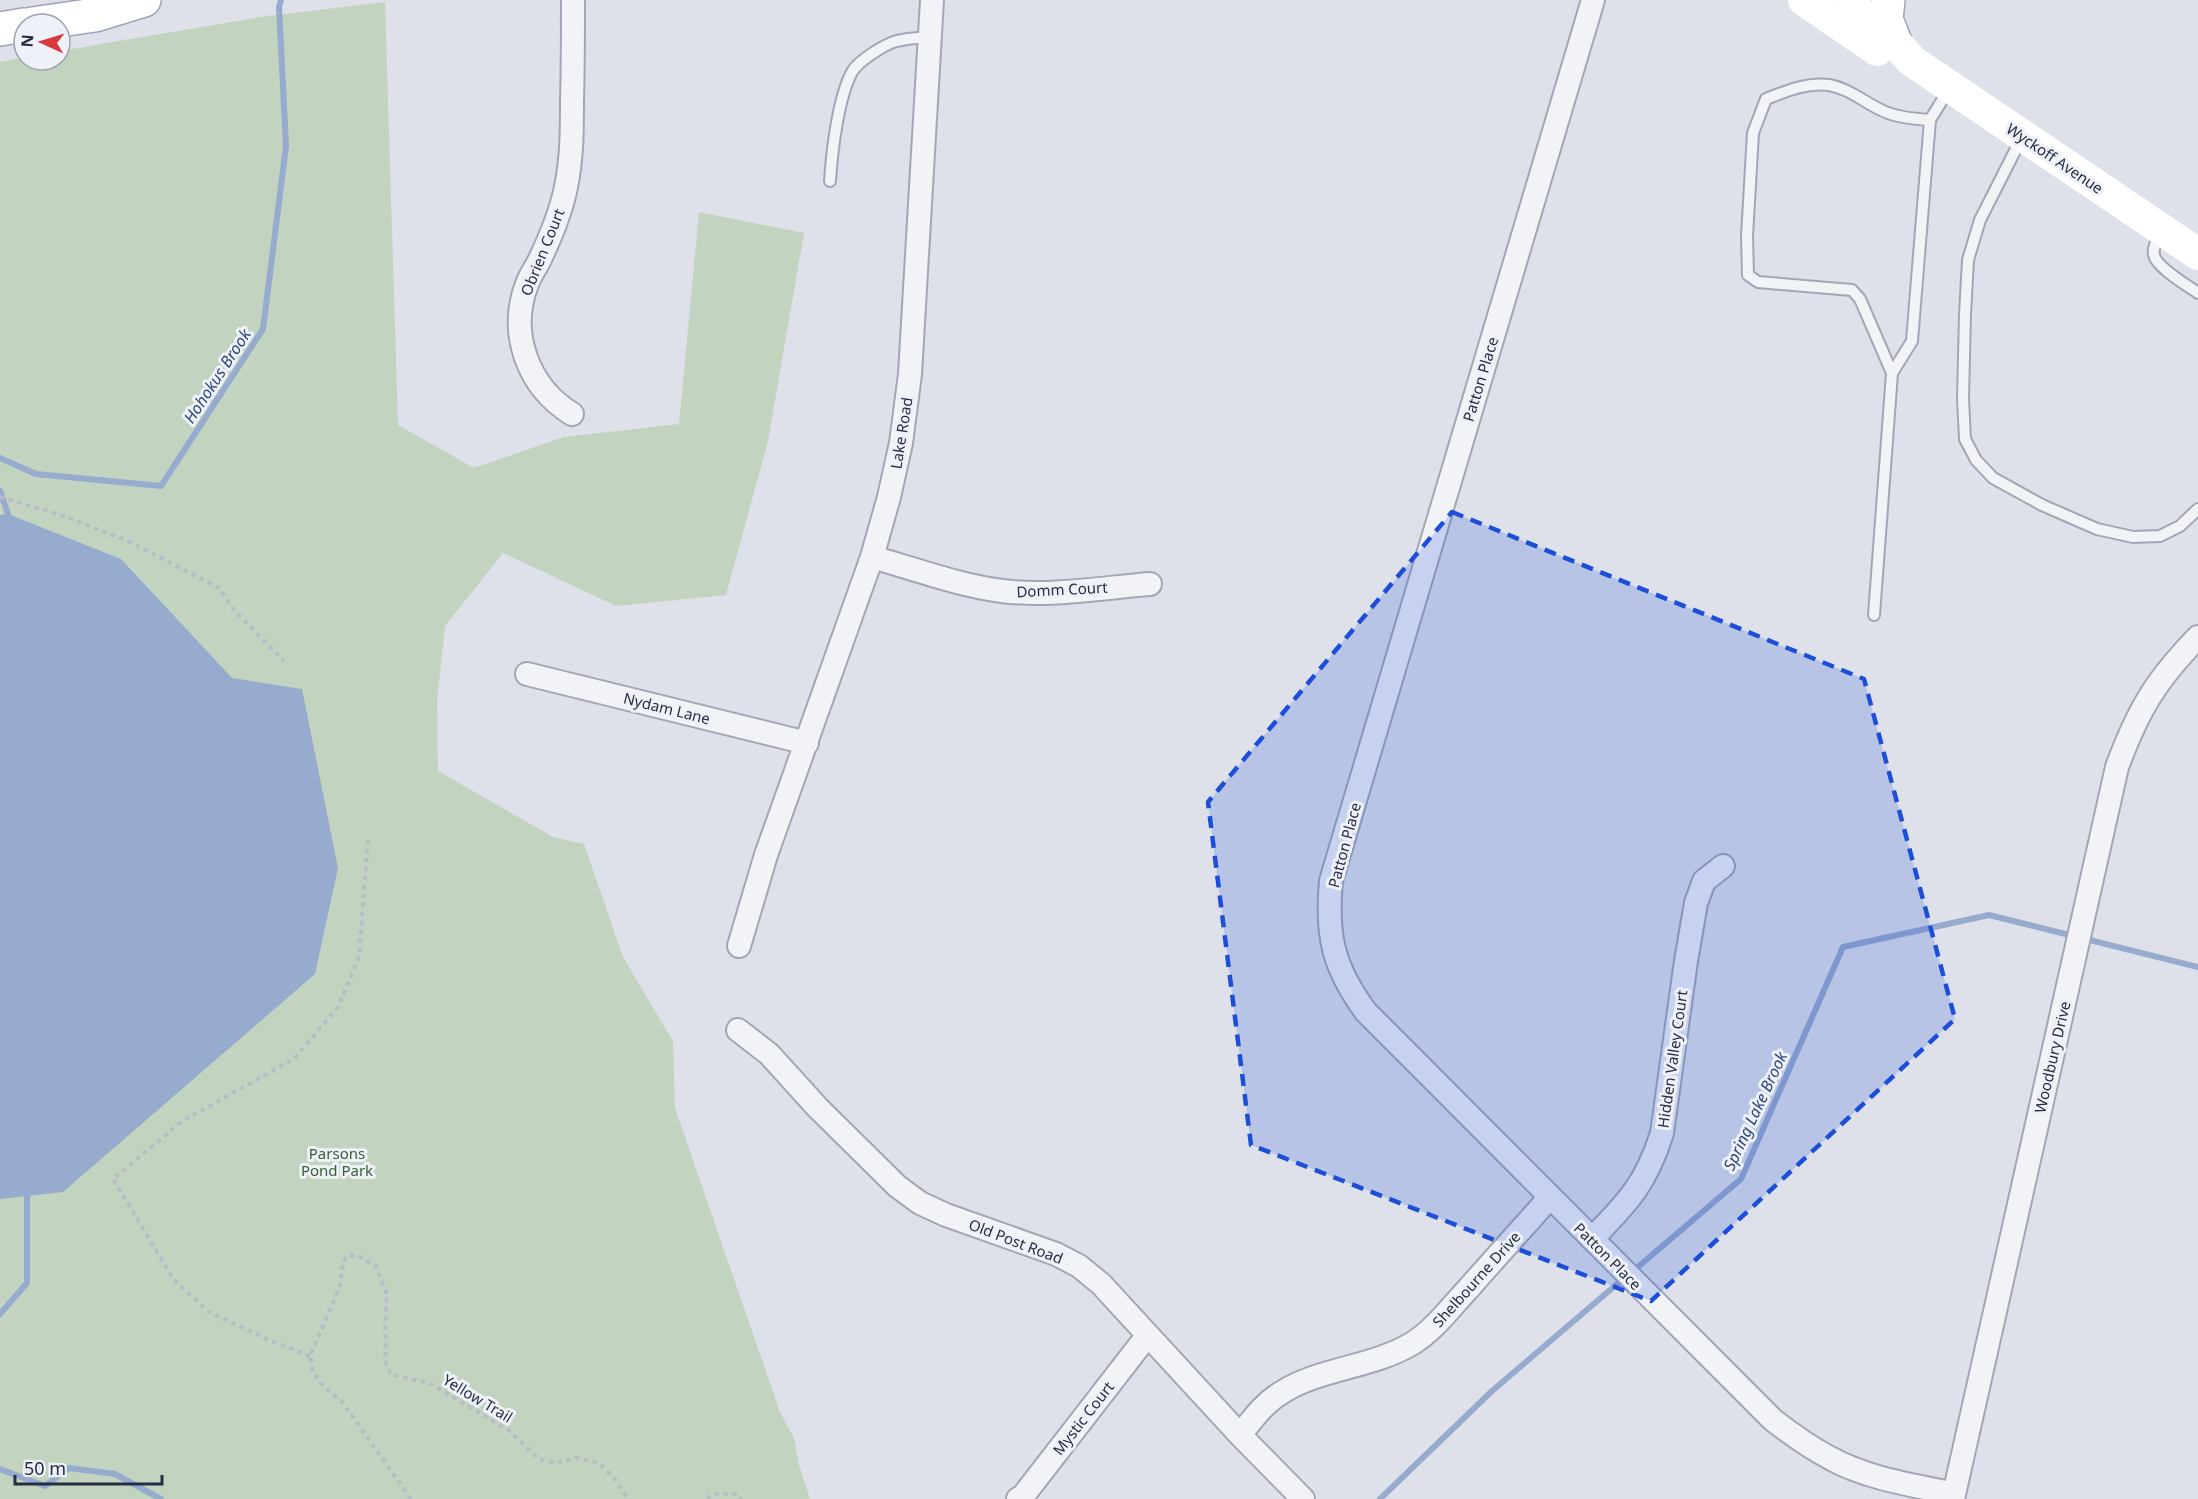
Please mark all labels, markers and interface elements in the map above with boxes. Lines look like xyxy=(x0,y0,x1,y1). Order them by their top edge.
north arrow xyxy=(12,12,72,72)
text: N xyxy=(16,34,38,48)
street label: Wyckoff Avenue xyxy=(2003,118,2107,198)
street label: Obrien Court xyxy=(515,205,569,298)
water label: Hohokus Brook xyxy=(178,324,256,427)
street label: Patton Place xyxy=(1458,334,1502,424)
street label: Lake Road xyxy=(885,396,917,470)
street label: Domm Court xyxy=(1016,577,1109,601)
street label: Nydam Lane xyxy=(622,688,712,728)
street label: Patton Place xyxy=(1323,800,1365,890)
street label: Hidden Valley Court xyxy=(1652,988,1692,1129)
street label: Woodbury Drive xyxy=(2029,999,2075,1115)
water label: Spring Lake Brook xyxy=(1718,1047,1793,1174)
park label: Parsons Pond Park xyxy=(301,1143,373,1180)
street label: Old Post Road xyxy=(966,1214,1066,1268)
street label: Patton Place xyxy=(1570,1218,1646,1294)
street label: Shelbourne Drive xyxy=(1428,1227,1524,1331)
street label: Yellow Trail xyxy=(439,1369,517,1427)
street label: Mystic Court xyxy=(1048,1377,1118,1459)
scale bar xyxy=(15,1448,162,1486)
text: 50 m xyxy=(24,1456,66,1480)

